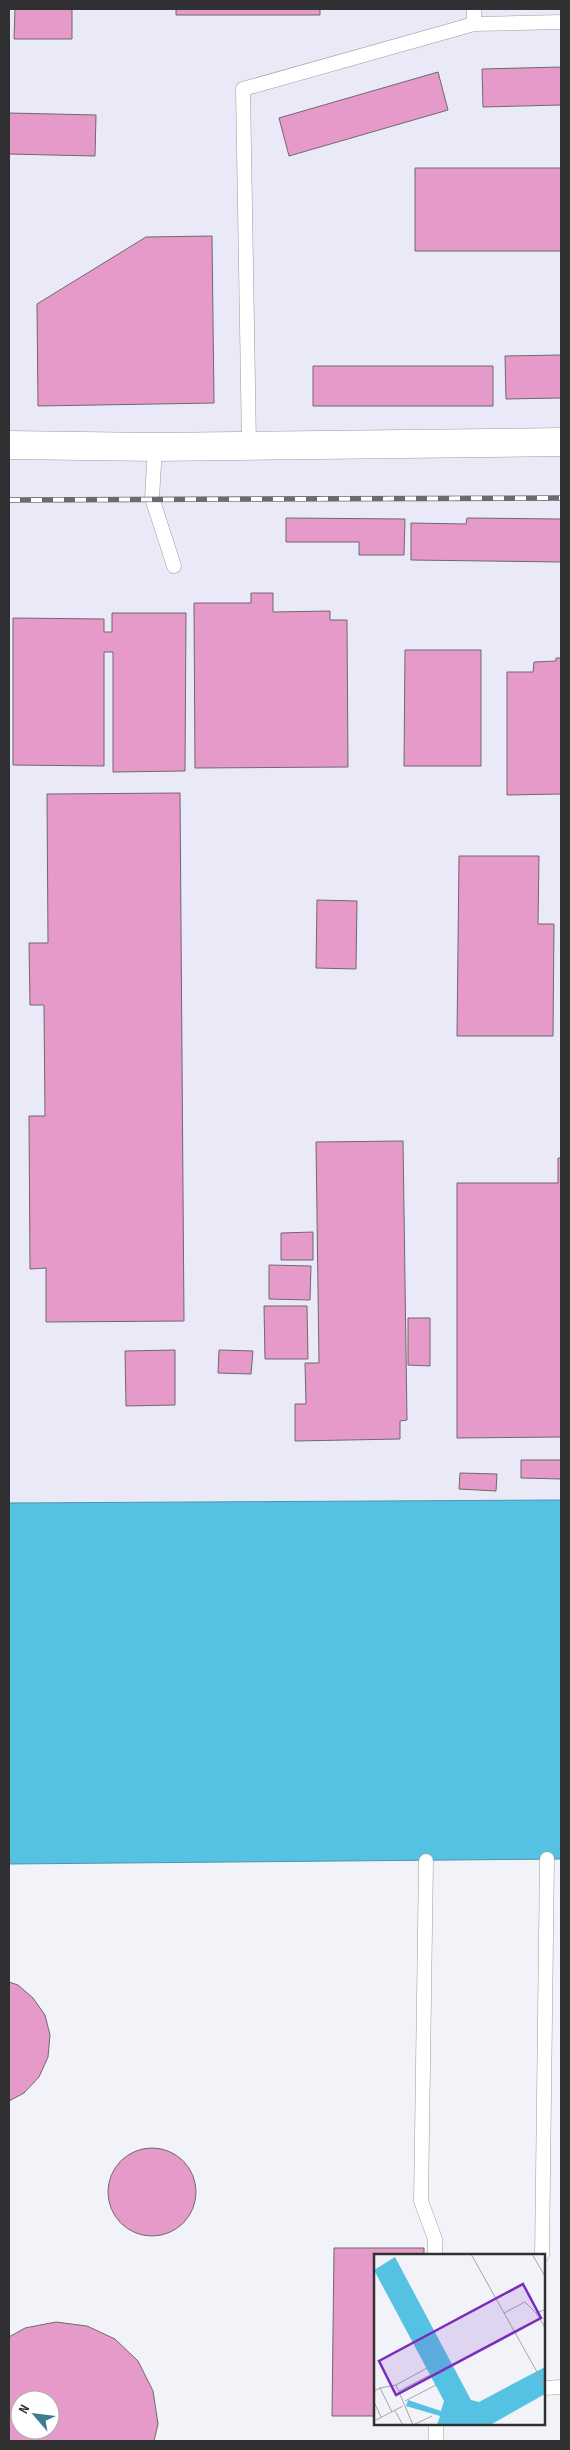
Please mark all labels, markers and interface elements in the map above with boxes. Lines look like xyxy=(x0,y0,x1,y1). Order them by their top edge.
inset map xyxy=(374,2254,545,2425)
north arrow xyxy=(10,2390,60,2440)
text: N xyxy=(15,2402,33,2416)

